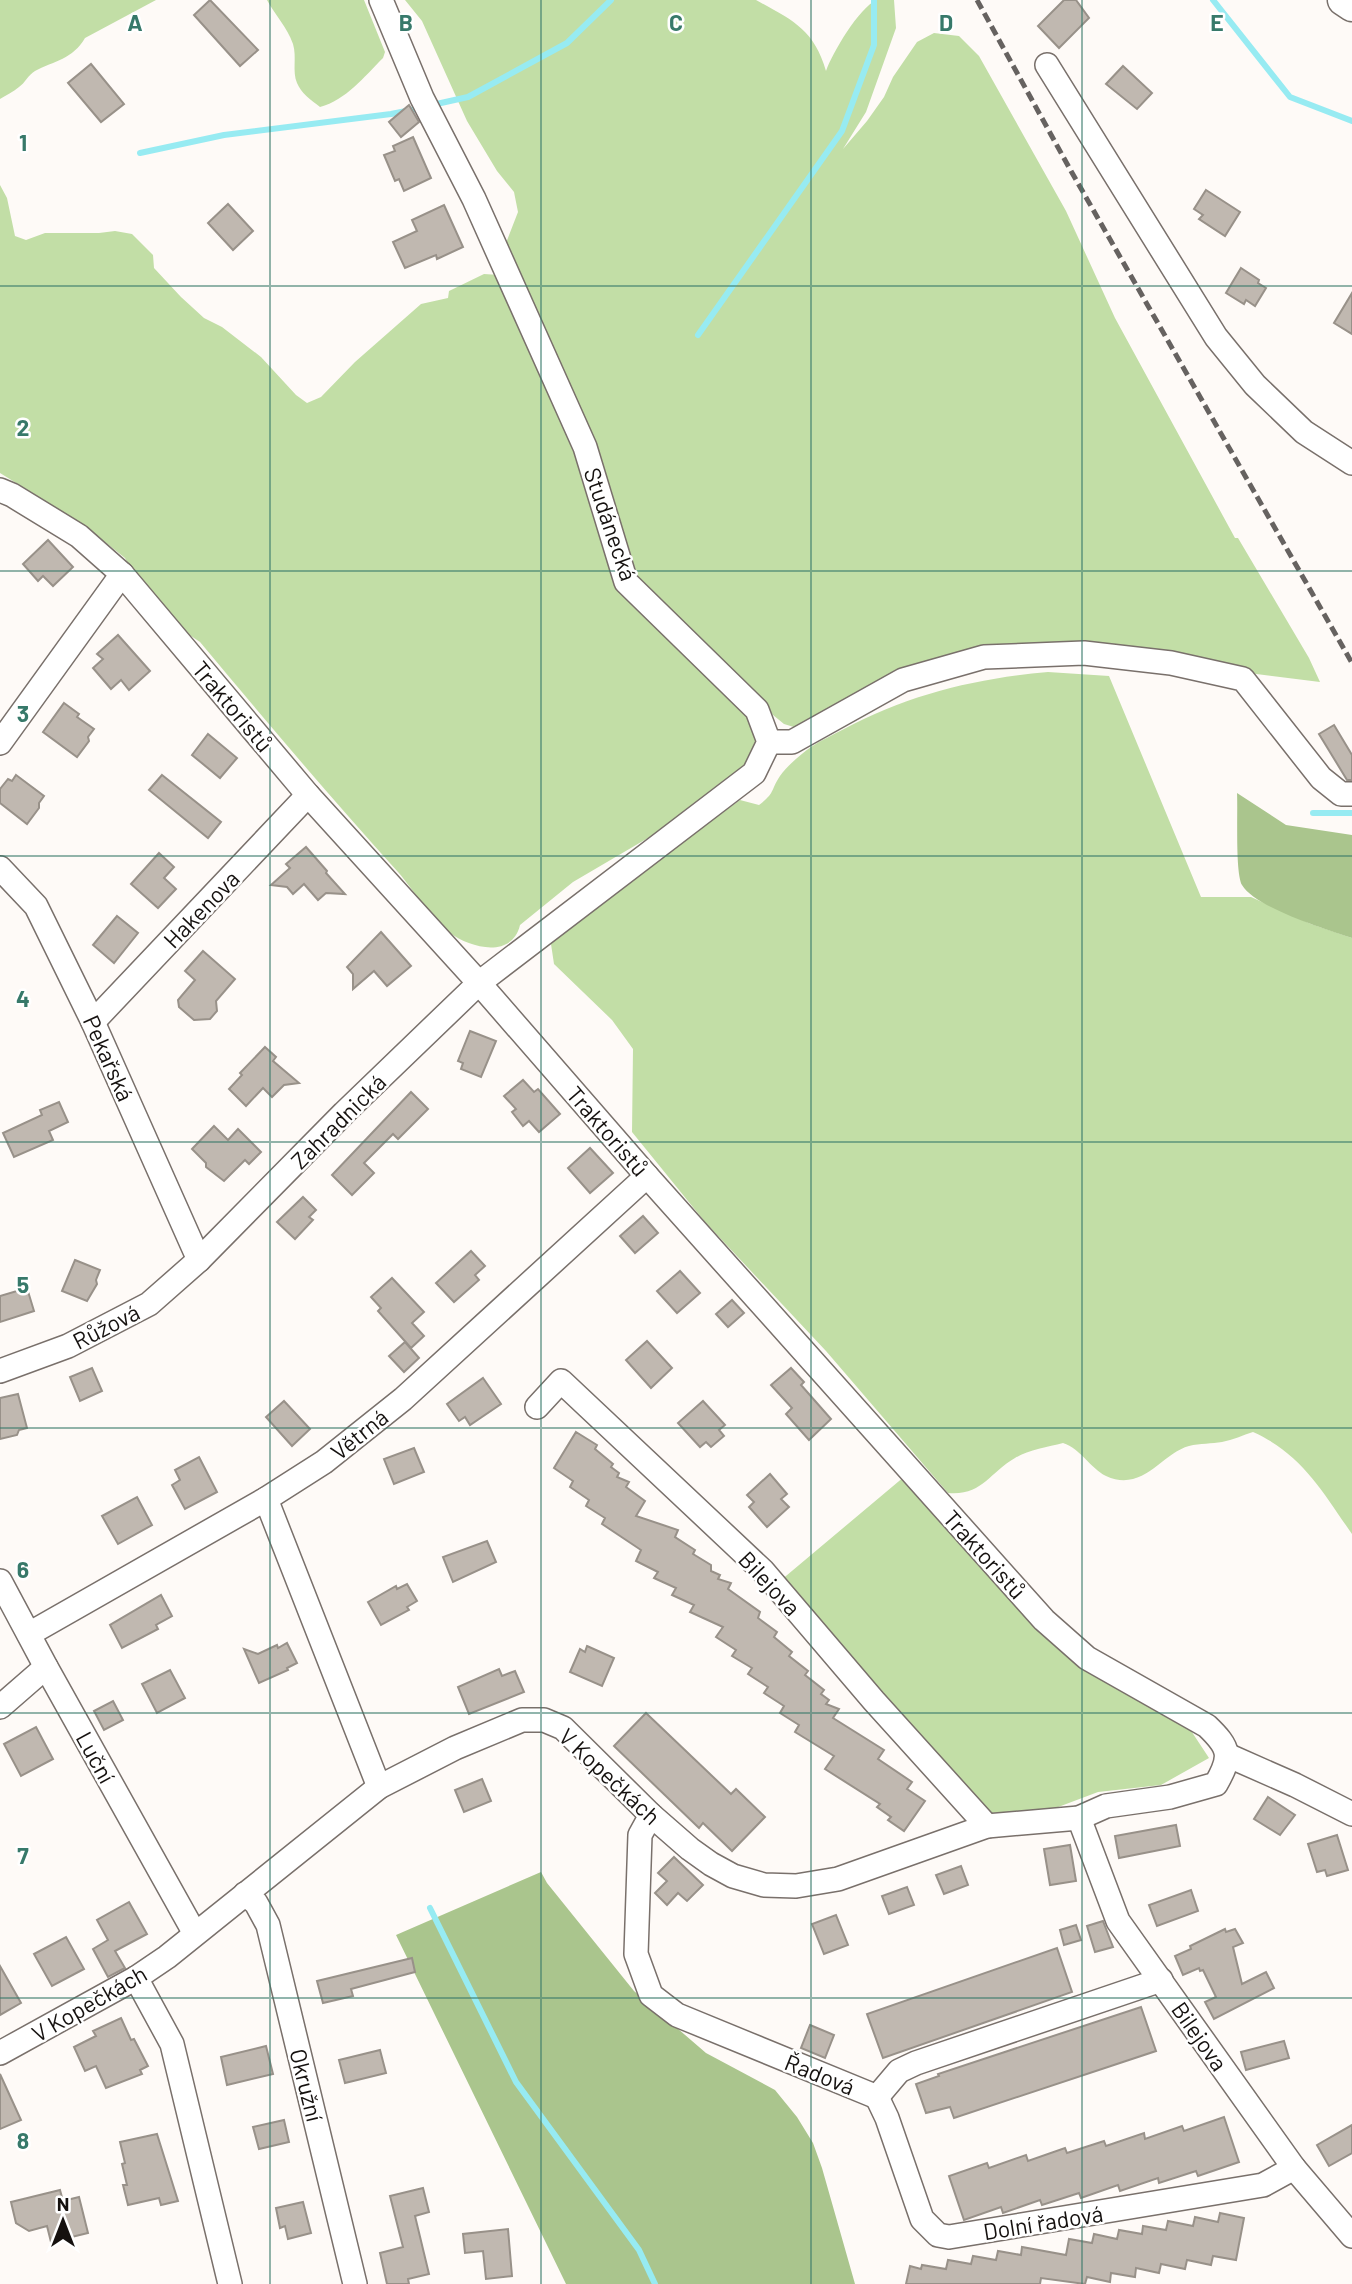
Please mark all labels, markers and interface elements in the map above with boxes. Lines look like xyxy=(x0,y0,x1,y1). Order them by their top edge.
text: A xyxy=(127,8,143,36)
text: B xyxy=(399,8,413,36)
text: C xyxy=(669,8,683,36)
text: D xyxy=(939,8,953,36)
text: E xyxy=(1210,8,1224,36)
text: 1 xyxy=(19,128,27,156)
text: 2 xyxy=(17,413,29,441)
street label: Studánecká xyxy=(579,464,643,584)
street label: Traktoristů xyxy=(187,655,279,757)
text: 3 xyxy=(17,699,29,727)
street label: Hakenova xyxy=(157,864,245,954)
text: 4 xyxy=(16,984,30,1012)
street label: Pekařská xyxy=(78,1011,140,1105)
street label: Zahradnická xyxy=(285,1068,391,1174)
street label: Traktoristů xyxy=(561,1080,655,1182)
text: 5 xyxy=(17,1270,29,1298)
street label: Růžová xyxy=(68,1297,144,1355)
street label: Větrná xyxy=(325,1403,393,1465)
street label: Traktoristů xyxy=(938,1504,1032,1604)
street label: Bilejova xyxy=(733,1545,807,1621)
text: 6 xyxy=(17,1555,29,1583)
street label: V Kopečkách xyxy=(554,1722,666,1830)
street label: Luční xyxy=(71,1726,122,1788)
text: 7 xyxy=(17,1841,29,1869)
street label: V Kopečkách xyxy=(26,1959,152,2047)
street label: Bilejova xyxy=(1166,1996,1234,2076)
street label: Okružní xyxy=(284,2046,330,2124)
street label: Řadová xyxy=(781,2047,859,2101)
text: 8 xyxy=(17,2126,29,2154)
north arrow xyxy=(28,2186,98,2256)
text: N xyxy=(57,2192,69,2215)
street label: Dolní řadová xyxy=(981,2199,1105,2245)

